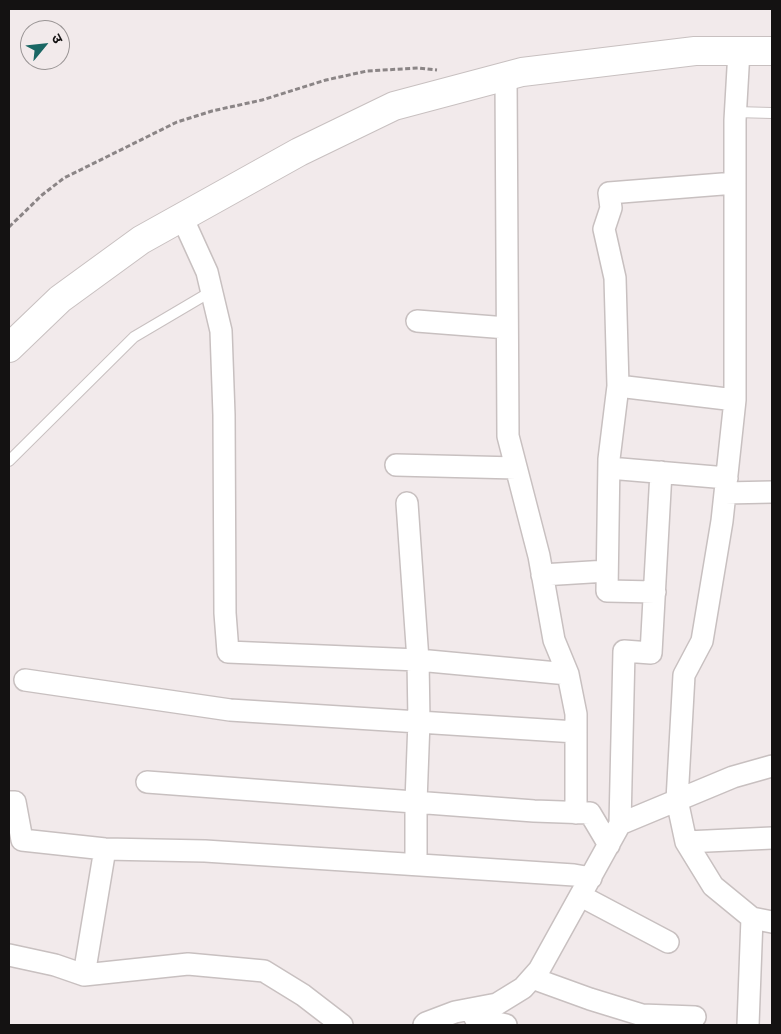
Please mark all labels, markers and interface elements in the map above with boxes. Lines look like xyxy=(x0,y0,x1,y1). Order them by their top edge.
north arrow xyxy=(20,20,70,70)
text: उ xyxy=(48,31,66,46)

